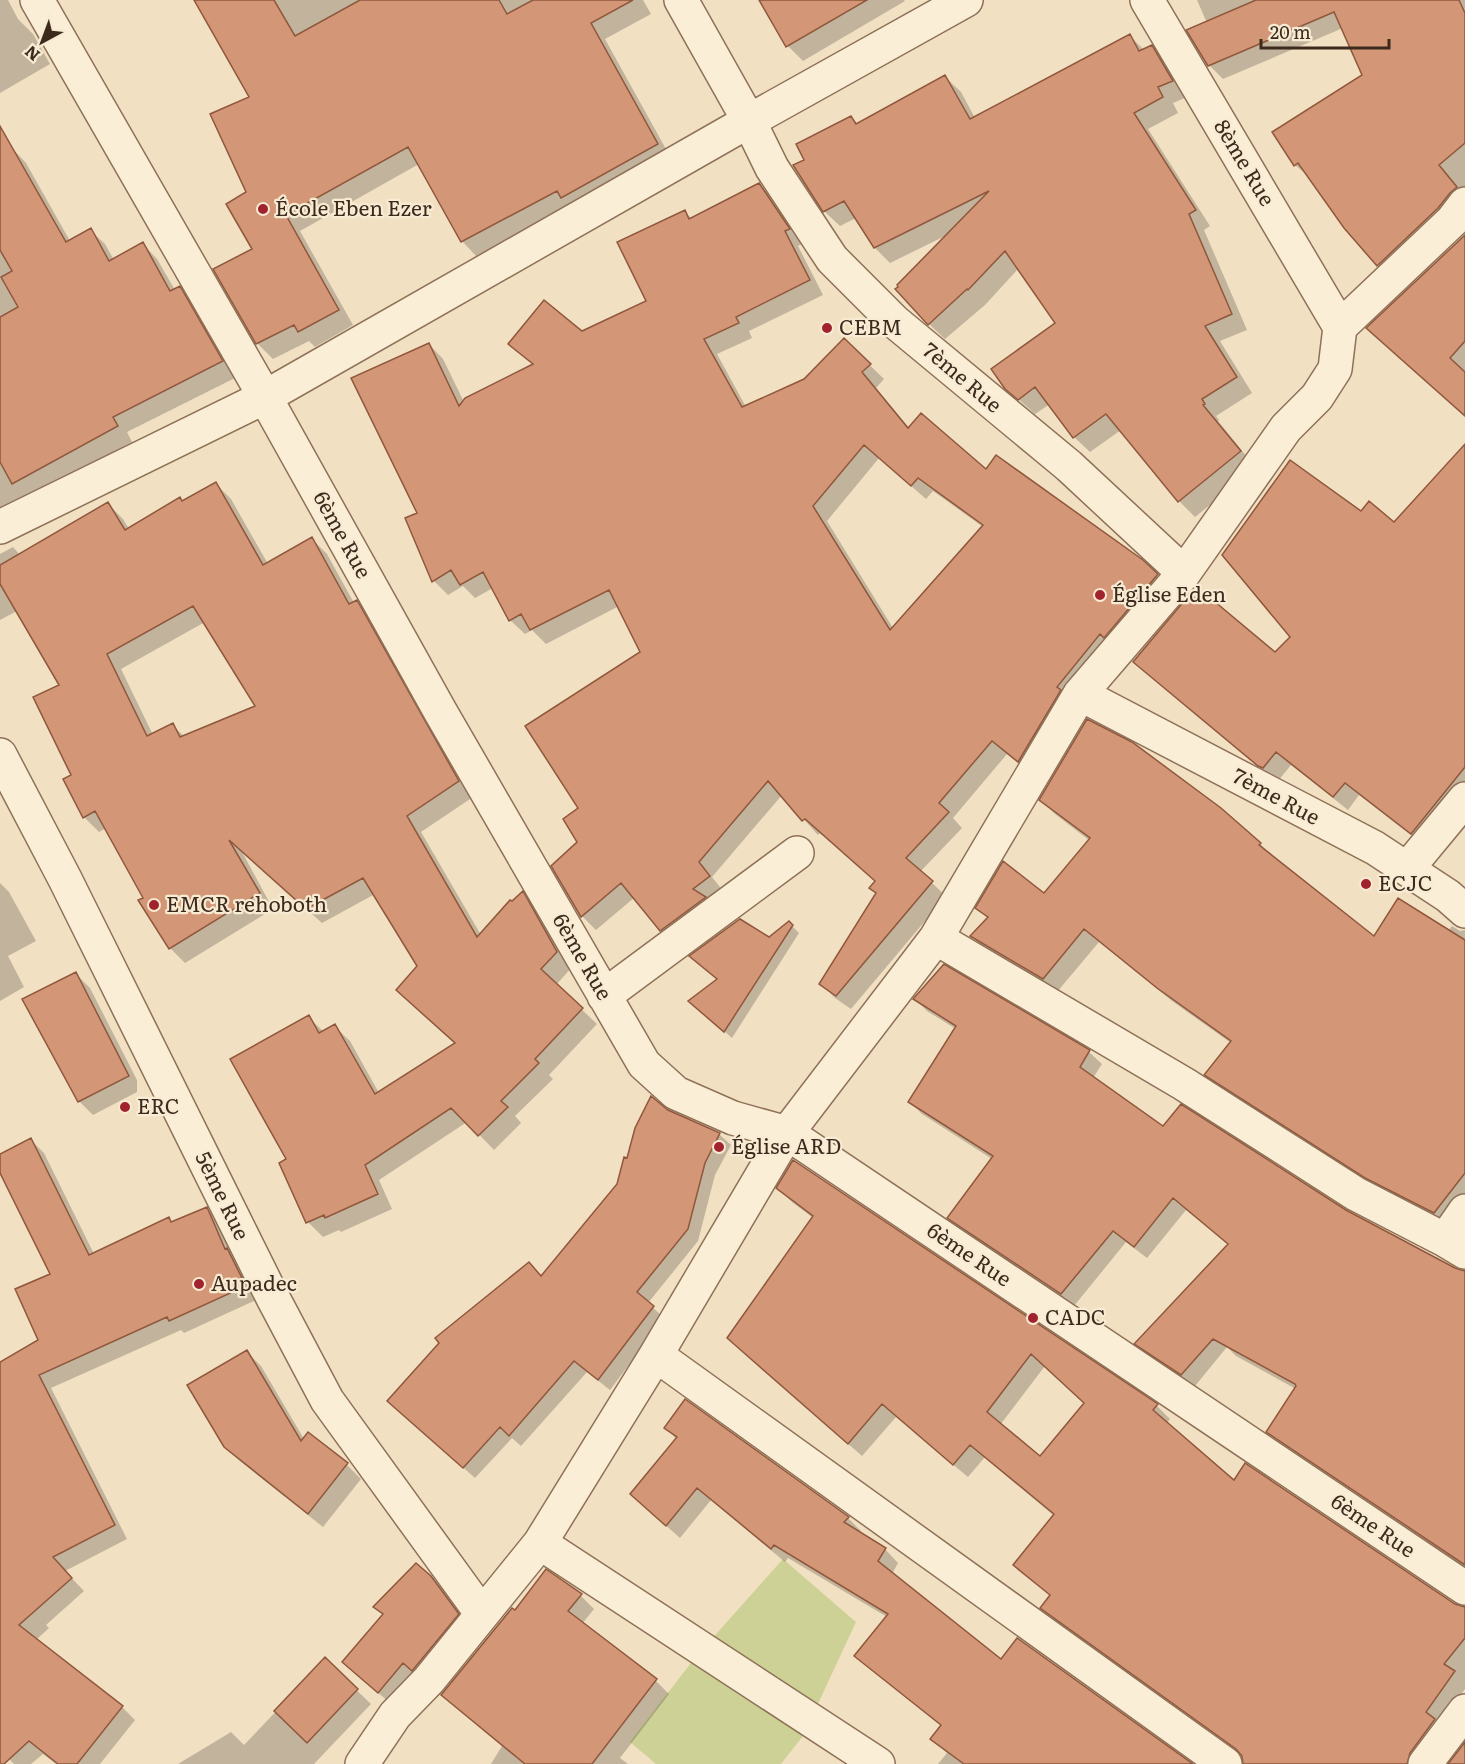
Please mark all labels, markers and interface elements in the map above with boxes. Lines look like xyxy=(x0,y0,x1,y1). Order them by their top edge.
north arrow xyxy=(12,12,72,72)
scale bar xyxy=(1261,12,1388,50)
text: 20 m xyxy=(1270,18,1311,45)
text: N xyxy=(19,41,44,68)
street label: 8ème Rue xyxy=(1208,113,1284,211)
place label: École Eben Ezer xyxy=(275,191,432,222)
marker: École Eben Ezer xyxy=(256,202,270,216)
place label: CEBM xyxy=(839,310,902,341)
marker: CEBM xyxy=(820,321,834,335)
street label: 7ème Rue xyxy=(917,334,1010,419)
street label: 6ème Rue xyxy=(307,484,381,583)
place label: Église Eden xyxy=(1112,577,1226,608)
marker: Église Eden xyxy=(1093,588,1107,602)
street label: 7ème Rue xyxy=(1228,759,1327,831)
place label: ECJC xyxy=(1378,866,1432,897)
marker: ECJC xyxy=(1359,877,1373,891)
place label: EMCR rehoboth xyxy=(166,887,327,918)
marker: EMCR rehoboth xyxy=(147,898,161,912)
street label: 6ème Rue xyxy=(547,907,622,1005)
place label: ERC xyxy=(137,1089,180,1120)
marker: ERC xyxy=(118,1100,132,1114)
place label: Église ARD xyxy=(731,1129,841,1160)
marker: Église ARD xyxy=(712,1140,726,1154)
street label: 5ème Rue xyxy=(189,1145,259,1245)
street label: 6ème Rue xyxy=(922,1213,1019,1293)
place label: Aupadec xyxy=(211,1266,297,1297)
marker: Aupadec xyxy=(192,1277,206,1291)
place label: CADC xyxy=(1045,1300,1105,1331)
marker: CADC xyxy=(1026,1311,1040,1325)
street label: 6ème Rue xyxy=(1326,1484,1423,1564)

